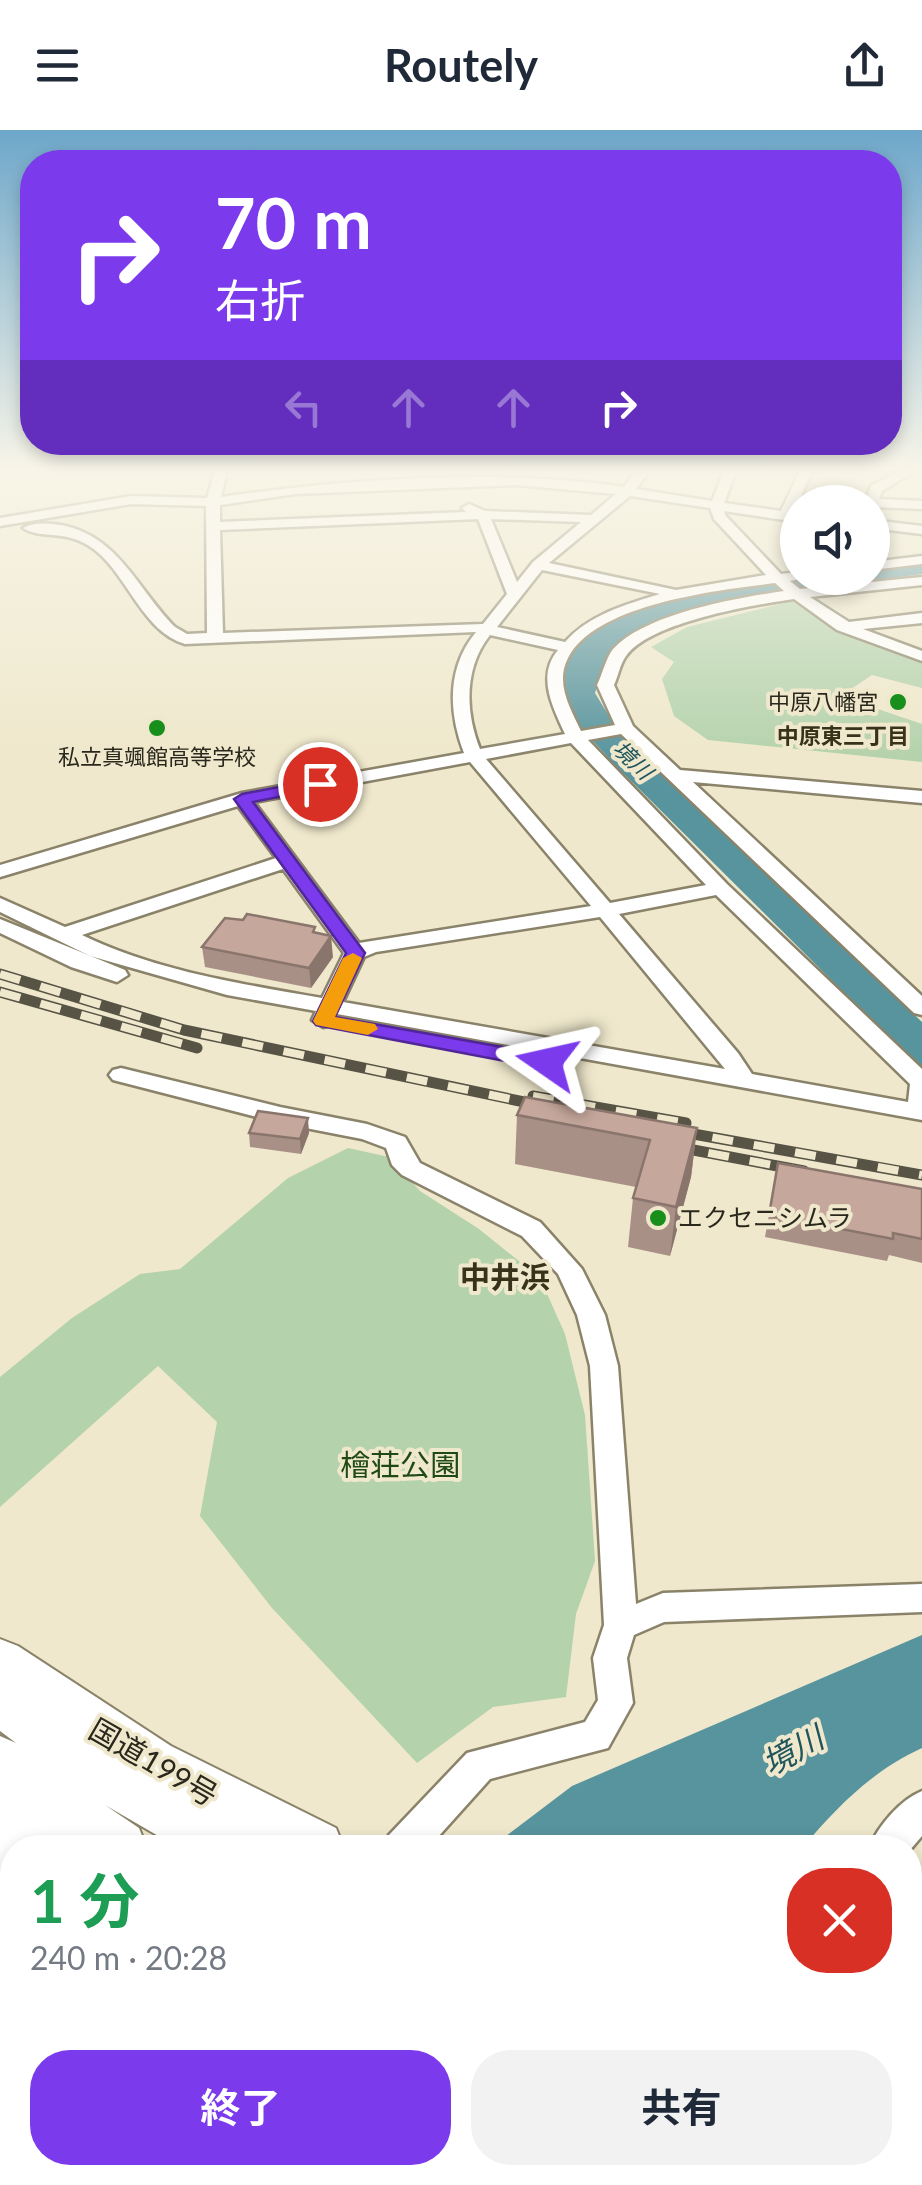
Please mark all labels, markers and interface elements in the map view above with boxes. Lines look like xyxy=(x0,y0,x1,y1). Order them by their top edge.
icon: menu xyxy=(30,38,85,93)
text: Routely xyxy=(384,38,538,92)
icon: share xyxy=(837,38,892,93)
text: 70 m xyxy=(215,180,372,264)
icon: right xyxy=(50,190,180,320)
text: 右折 xyxy=(215,273,305,327)
icon: left xyxy=(276,380,331,435)
icon: ahead xyxy=(381,380,436,435)
icon: ahead xyxy=(486,380,541,435)
icon: right xyxy=(591,380,646,435)
map controls xyxy=(780,485,890,595)
button: sound xyxy=(780,485,890,595)
place label: 中原八幡宮 xyxy=(768,688,878,715)
marker: 中原八幡宮 xyxy=(887,691,909,713)
marker: 私立真颯館高等学校 xyxy=(146,717,168,739)
district label: 中原東三丁目 xyxy=(777,722,909,749)
water label: 境川 xyxy=(608,735,660,786)
pin xyxy=(278,742,363,827)
place label: 私立真颯館高等学校 xyxy=(58,743,256,770)
icon: arrive xyxy=(293,757,348,812)
position arrow xyxy=(495,1010,599,1114)
place label: エクセニシムラ xyxy=(678,1202,852,1232)
marker: エクセニシムラ xyxy=(647,1207,669,1229)
district label: 中井浜 xyxy=(460,1258,550,1294)
park label: 檜荘公園 xyxy=(340,1446,460,1482)
street label: 国道199号 xyxy=(83,1710,225,1812)
water label: 境川 xyxy=(755,1716,832,1782)
text: 1 分 xyxy=(30,1864,139,1936)
button: close xyxy=(787,1868,892,1973)
text: 240 m · 20:28 xyxy=(30,1938,227,1977)
button: 終了 xyxy=(30,2050,451,2165)
button: 共有 xyxy=(471,2050,892,2165)

